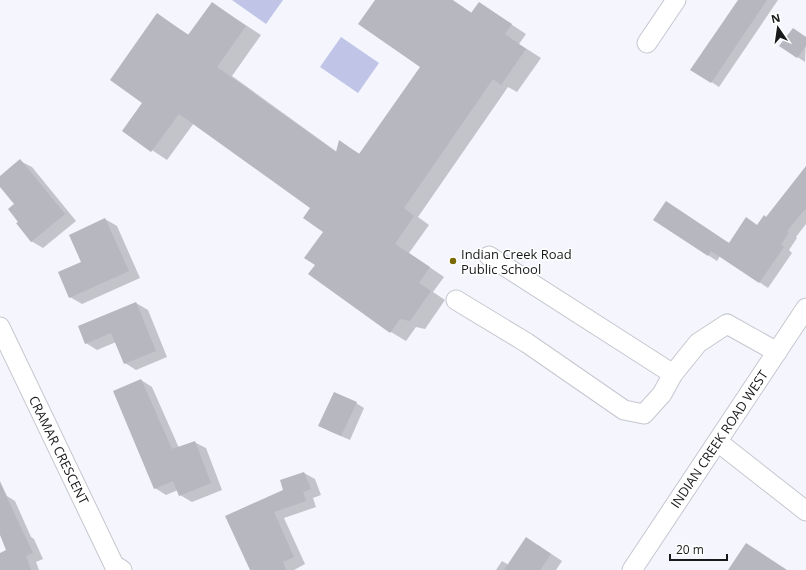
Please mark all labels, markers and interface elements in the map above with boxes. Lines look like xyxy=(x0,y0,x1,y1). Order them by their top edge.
north arrow xyxy=(758,8,798,48)
text: N xyxy=(770,9,782,26)
place label: Indian Creek Road Public School xyxy=(461,245,572,278)
marker: Indian Creek Road Public School xyxy=(448,256,458,266)
street label: INDIAN CREEK ROAD WEST xyxy=(666,366,772,511)
street label: CRAMAR CRESCENT xyxy=(25,393,93,508)
scale bar xyxy=(670,536,727,562)
text: 20 m xyxy=(676,541,704,558)

